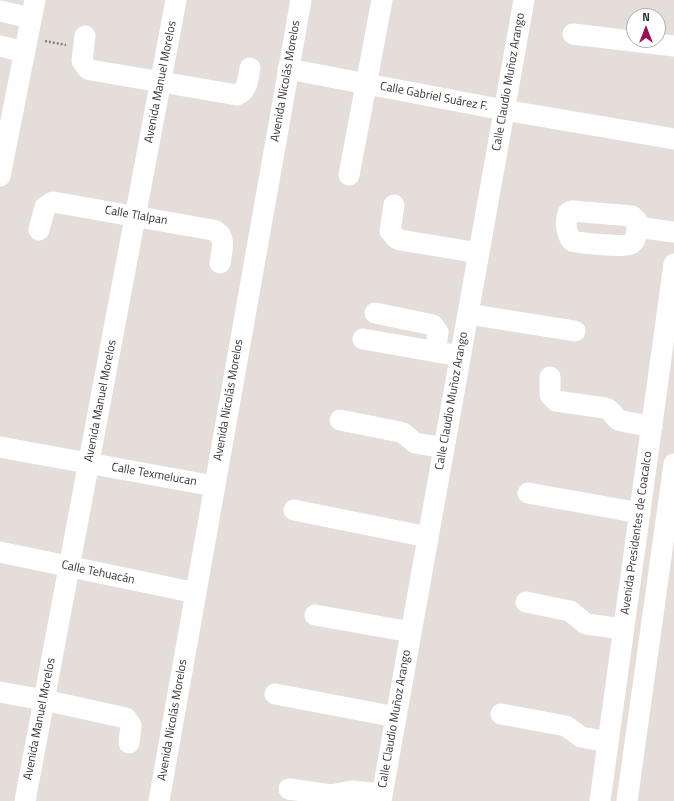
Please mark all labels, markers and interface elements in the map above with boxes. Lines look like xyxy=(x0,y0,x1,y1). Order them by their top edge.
north arrow xyxy=(626,8,666,48)
text: N xyxy=(642,9,650,25)
street label: Calle Claudio Muñoz Arango xyxy=(490,12,528,152)
street label: Avenida Nicolás Morelos xyxy=(268,19,304,143)
street label: Avenida Manuel Morelos xyxy=(142,20,180,144)
street label: Calle Gabriel Suárez F. xyxy=(379,79,489,115)
street label: Calle Tlalpan xyxy=(104,203,168,229)
street label: Calle Claudio Muñoz Arango xyxy=(433,331,471,471)
street label: Avenida Nicolás Morelos xyxy=(211,338,247,462)
street label: Avenida Manuel Morelos xyxy=(82,339,120,463)
street label: Avenida Presidentes de Coacalco xyxy=(618,450,656,616)
street label: Calle Texmelucan xyxy=(110,460,198,490)
street label: Calle Tehuacán xyxy=(60,558,136,588)
street label: Calle Claudio Muñoz Arango xyxy=(376,649,414,789)
street label: Avenida Manuel Morelos xyxy=(21,657,59,781)
street label: Avenida Nicolás Morelos xyxy=(155,658,191,782)

